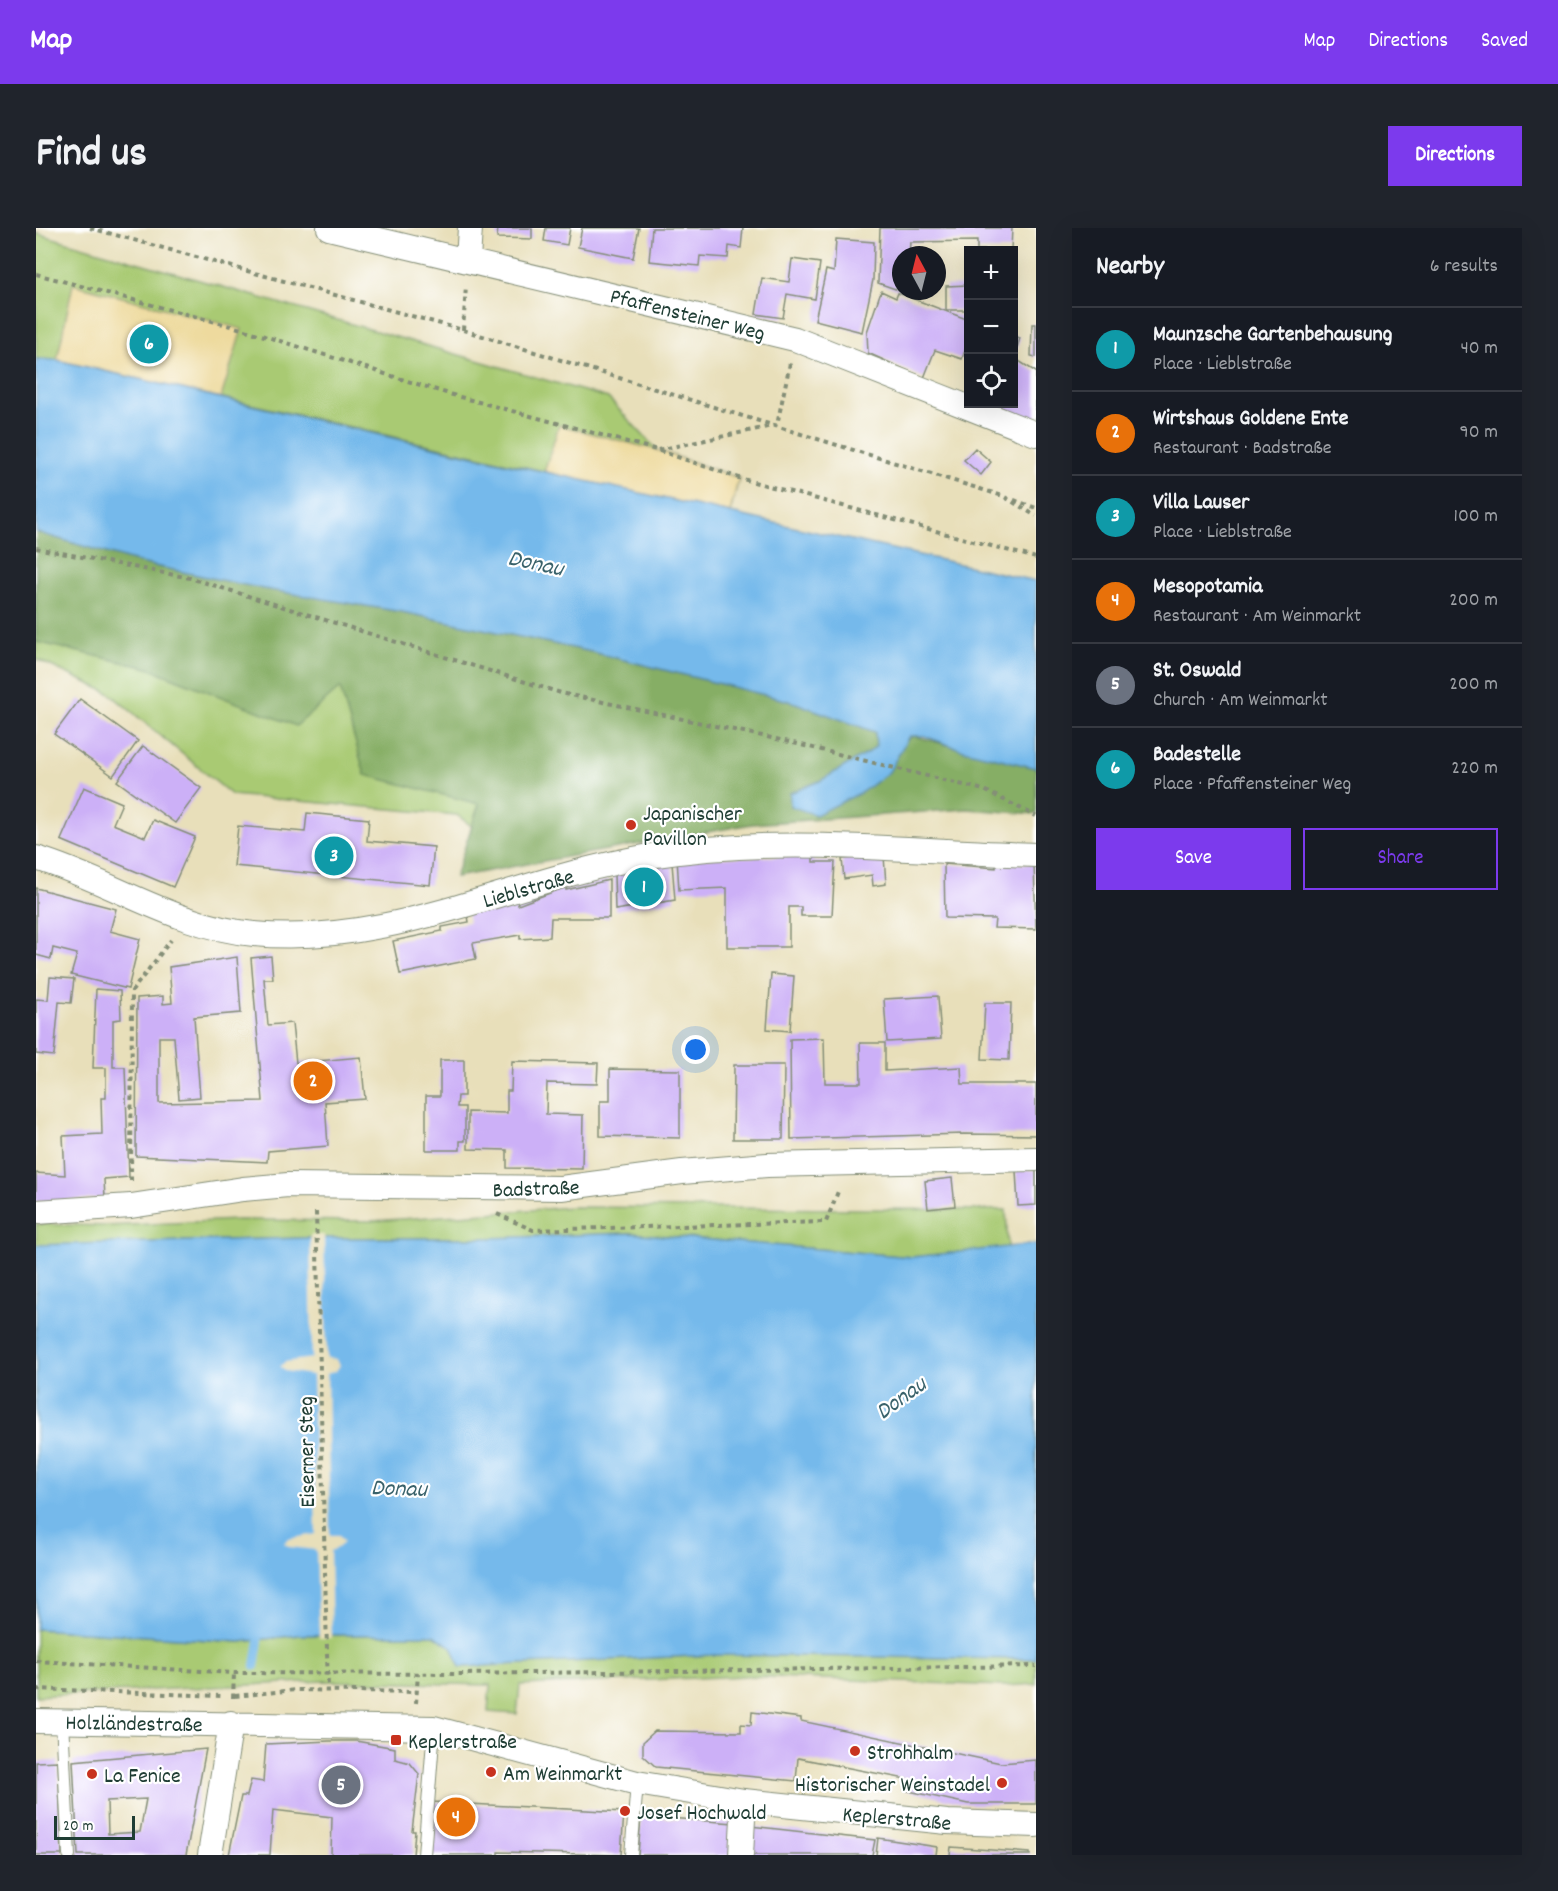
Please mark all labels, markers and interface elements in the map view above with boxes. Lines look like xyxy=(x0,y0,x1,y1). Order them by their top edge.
text: Map xyxy=(30,22,72,62)
text: Map xyxy=(1304,27,1335,57)
text: Directions xyxy=(1368,27,1448,57)
text: Saved xyxy=(1481,27,1528,57)
text: Find us xyxy=(36,126,147,186)
button: Directions xyxy=(1388,126,1522,186)
north arrow xyxy=(892,246,946,300)
map controls xyxy=(964,246,1018,408)
button: + xyxy=(964,246,1018,300)
text: Nearby xyxy=(1096,249,1164,286)
text: 6 results xyxy=(1430,253,1498,281)
street label: Pfaffensteiner Weg xyxy=(606,282,768,351)
button: − xyxy=(964,300,1018,354)
text: Maunzsche Gartenbehausung xyxy=(1153,320,1392,351)
pin: 6 xyxy=(130,322,168,366)
text: 1 xyxy=(1113,335,1118,363)
text: 40 m xyxy=(1460,335,1498,363)
text: Place · Lieblstraße xyxy=(1153,351,1292,379)
button: locate xyxy=(964,354,1018,408)
text: Wirtshaus Goldene Ente xyxy=(1153,404,1348,435)
text: 2 xyxy=(1111,419,1120,447)
text: 90 m xyxy=(1460,419,1498,447)
text: Restaurant · Badstraße xyxy=(1153,435,1332,463)
text: Villa Lauser xyxy=(1153,488,1249,519)
text: 3 xyxy=(1111,503,1120,531)
text: 100 m xyxy=(1454,503,1498,531)
text: Place · Lieblstraße xyxy=(1153,519,1292,547)
water label: Donau xyxy=(505,543,568,588)
text: Mesopotamia xyxy=(1153,572,1262,603)
text: 4 xyxy=(1111,587,1120,615)
text: 200 m xyxy=(1449,587,1498,615)
text: Restaurant · Am Weinmarkt xyxy=(1153,603,1361,631)
text: St. Oswald xyxy=(1153,656,1241,687)
text: 5 xyxy=(1111,671,1120,699)
text: 200 m xyxy=(1449,671,1498,699)
text: Church · Am Weinmarkt xyxy=(1153,687,1328,715)
text: Badestelle xyxy=(1153,740,1241,771)
text: 6 xyxy=(1111,755,1120,783)
text: 220 m xyxy=(1451,755,1498,783)
text: Place · Pfaffensteiner Weg xyxy=(1153,771,1351,799)
place label: Japanischer Pavillon xyxy=(643,800,743,856)
marker: Japanischer Pavillon xyxy=(624,818,638,832)
button: Save xyxy=(1096,828,1291,890)
button: Share xyxy=(1303,828,1498,890)
pin: 3 xyxy=(314,834,354,878)
street label: Lieblstraße xyxy=(480,863,578,918)
pin: 1 xyxy=(624,864,664,910)
your location xyxy=(681,1035,710,1064)
pin: 2 xyxy=(294,1058,332,1104)
street label: Badstraße xyxy=(492,1173,580,1208)
water label: Donau xyxy=(869,1368,936,1430)
street label: Eiserner Steg xyxy=(292,1396,325,1508)
water label: Donau xyxy=(370,1472,429,1508)
street label: Holzländestraße xyxy=(65,1709,203,1742)
place label: Keplerstraße xyxy=(408,1728,517,1759)
marker: Keplerstraße xyxy=(389,1733,403,1747)
place label: Strohhalm xyxy=(867,1739,954,1770)
marker: Strohhalm xyxy=(848,1744,862,1758)
place label: Am Weinmarkt xyxy=(503,1760,622,1791)
place label: La Fenice xyxy=(104,1762,181,1793)
pin: 5 xyxy=(322,1762,360,1808)
marker: Am Weinmarkt xyxy=(484,1765,498,1779)
marker: La Fenice xyxy=(85,1767,99,1781)
place label: Historischer Weinstadel xyxy=(795,1771,990,1802)
marker: Historischer Weinstadel xyxy=(995,1776,1009,1790)
pin: 4 xyxy=(436,1794,476,1840)
place label: Josef Hochwald xyxy=(637,1799,767,1830)
street label: Keplerstraße xyxy=(841,1800,952,1841)
marker: Josef Hochwald xyxy=(618,1804,632,1818)
scale bar xyxy=(54,1813,135,1840)
text: 20 m xyxy=(63,1815,93,1838)

